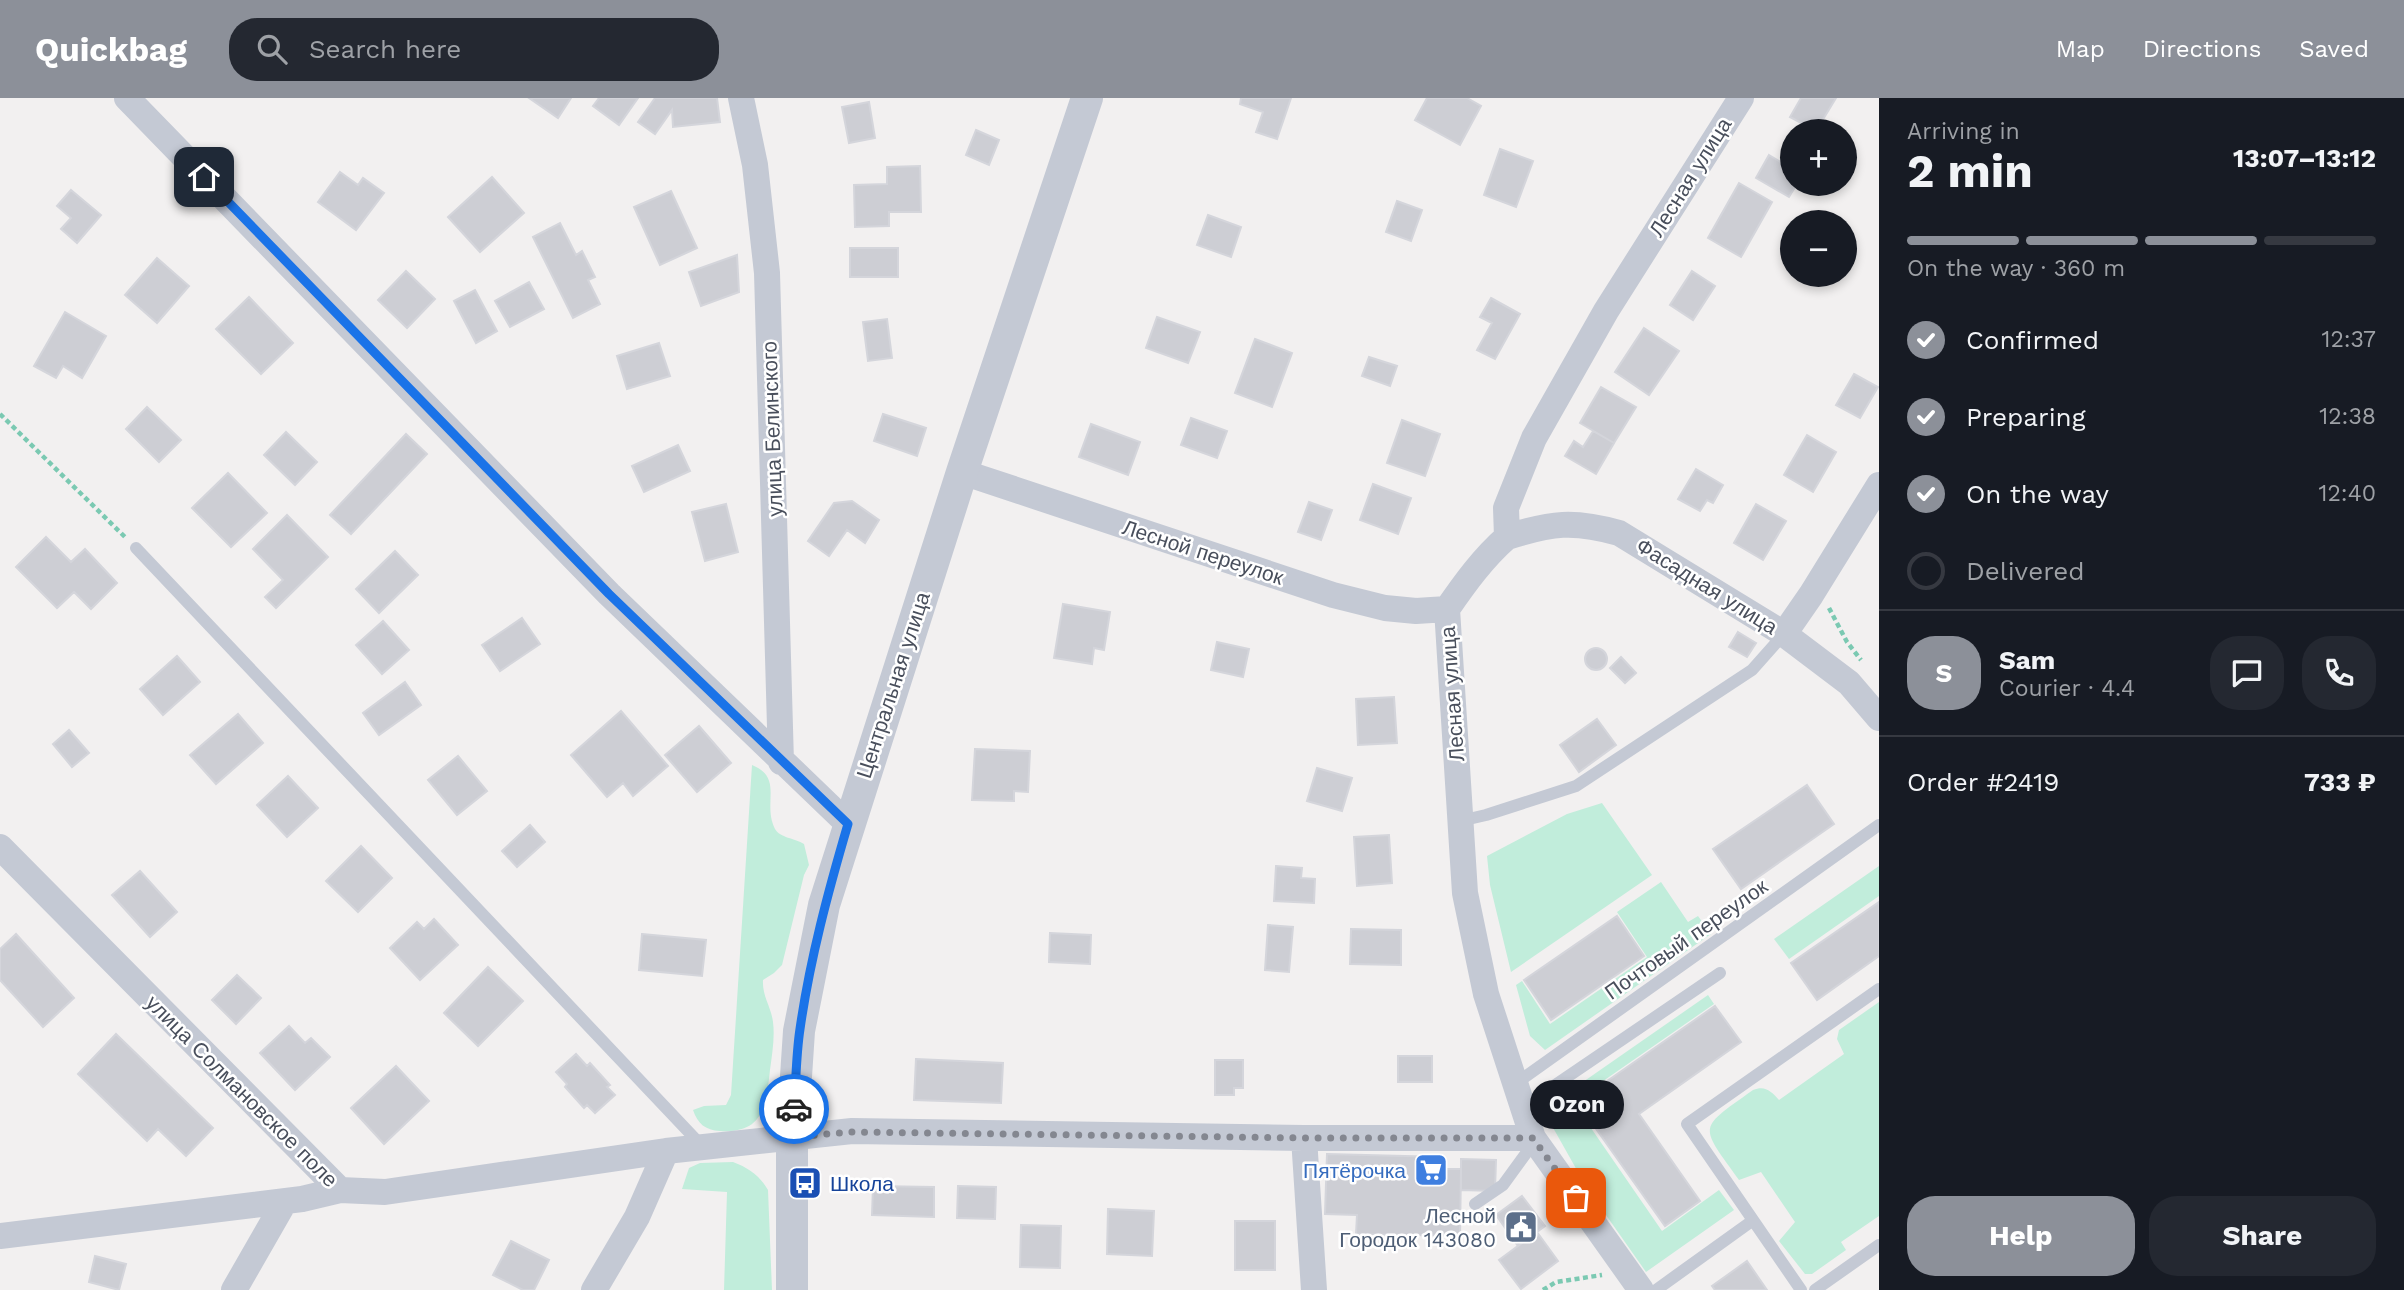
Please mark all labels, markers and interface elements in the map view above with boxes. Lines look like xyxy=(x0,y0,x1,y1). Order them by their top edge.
search box xyxy=(229,18,719,81)
text: Quickbag xyxy=(35,30,187,69)
icon: search xyxy=(253,30,291,68)
text: Search here xyxy=(309,34,461,64)
text: Map xyxy=(2056,35,2105,63)
text: Directions xyxy=(2143,35,2261,63)
text: Saved xyxy=(2299,35,2369,63)
street label: Лесная улица xyxy=(1643,113,1737,241)
text: Arriving in xyxy=(1907,118,2020,145)
map controls xyxy=(1780,119,1857,287)
button: + xyxy=(1780,119,1857,196)
text: 13:07–13:12 xyxy=(2233,143,2376,173)
text: 2 min xyxy=(1907,144,2033,198)
pin xyxy=(174,147,234,207)
icon: home xyxy=(185,158,223,196)
button: − xyxy=(1780,210,1857,287)
text: On the way · 360 m xyxy=(1907,255,2125,282)
icon: check xyxy=(1907,321,1945,359)
text: Confirmed xyxy=(1966,325,2099,355)
text: 12:37 xyxy=(2321,326,2376,353)
street label: улица Белинского xyxy=(756,341,788,517)
icon: check xyxy=(1907,398,1945,436)
text: Preparing xyxy=(1966,402,2086,432)
text: 12:38 xyxy=(2319,403,2376,430)
icon: check xyxy=(1907,475,1945,513)
text: On the way xyxy=(1966,479,2109,509)
text: 12:40 xyxy=(2318,480,2376,507)
street label: Лесной переулок xyxy=(1119,514,1287,590)
street label: Фасадная улица xyxy=(1632,533,1782,640)
text: Delivered xyxy=(1966,556,2085,586)
street label: Центральная улица xyxy=(851,588,935,781)
street label: Лесная улица xyxy=(1435,625,1469,762)
button: chat xyxy=(2210,636,2284,710)
button: phone xyxy=(2302,636,2376,710)
text: Sam xyxy=(1999,645,2055,675)
text: S xyxy=(1936,658,1952,688)
text: Courier · 4.4 xyxy=(1999,675,2135,702)
text: Order #2419 xyxy=(1907,767,2059,797)
text: 733 ₽ xyxy=(2304,767,2376,797)
street label: Почтовый переулок xyxy=(1600,873,1773,1005)
street label: улица Солмановское поле xyxy=(141,990,343,1192)
courier xyxy=(759,1074,829,1144)
callout: Ozon xyxy=(1529,1079,1623,1128)
icon: car xyxy=(775,1090,813,1128)
text: Ozon xyxy=(1549,1091,1605,1118)
supermarket icon: Пятёрочка xyxy=(1412,1151,1450,1189)
place label: Пятёрочка xyxy=(1303,1158,1406,1183)
bus stop icon: Школа xyxy=(786,1164,824,1202)
pin xyxy=(1546,1168,1606,1228)
place label: Школа xyxy=(830,1171,894,1196)
icon: bag xyxy=(1557,1179,1595,1217)
button: Help xyxy=(1907,1196,2135,1276)
button: Share xyxy=(2149,1196,2376,1276)
place label: Лесной Городок 143080 xyxy=(1339,1203,1496,1252)
public building icon: Лесной Городок 143080 xyxy=(1502,1208,1540,1246)

